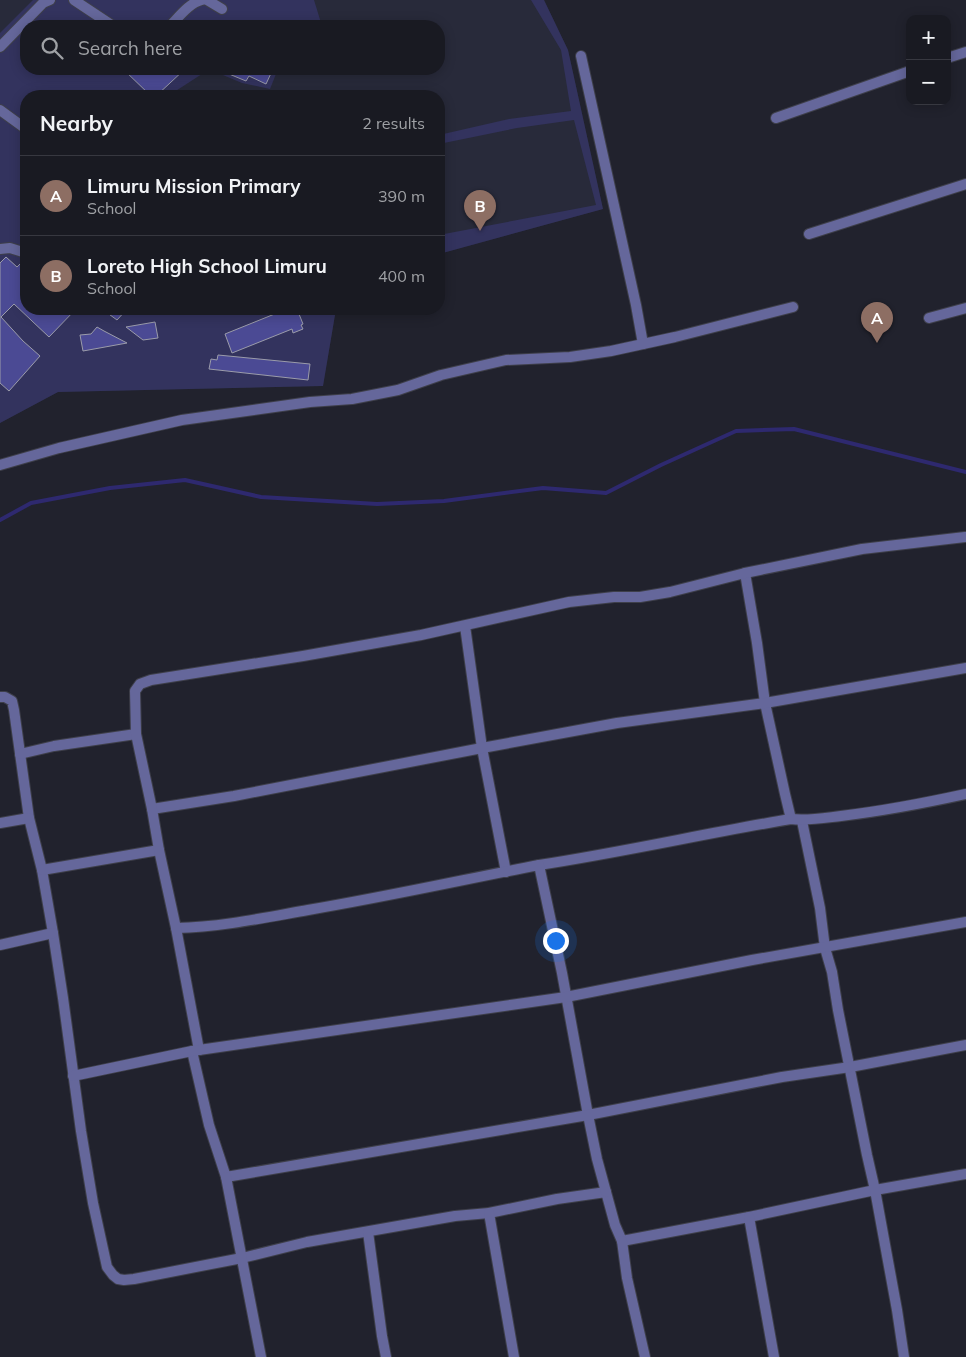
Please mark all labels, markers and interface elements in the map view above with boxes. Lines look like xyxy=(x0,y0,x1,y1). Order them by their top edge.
map controls xyxy=(906,15,951,105)
button: + xyxy=(906,15,951,60)
search box xyxy=(20,20,445,75)
icon: search xyxy=(38,34,66,62)
text: Search here xyxy=(78,36,182,60)
button: − xyxy=(906,60,951,105)
text: Nearby xyxy=(40,110,113,136)
text: 2 results xyxy=(362,113,425,133)
text: Limuru Mission Primary xyxy=(87,174,301,198)
text: A xyxy=(50,186,62,206)
text: 390 m xyxy=(378,186,425,206)
pin: B xyxy=(464,190,496,231)
text: School xyxy=(87,198,136,218)
text: Loreto High School Limuru xyxy=(87,254,327,278)
text: B xyxy=(50,266,62,286)
text: 400 m xyxy=(378,266,425,286)
text: School xyxy=(87,278,136,298)
pin: A xyxy=(861,302,893,343)
your location xyxy=(543,928,569,954)

